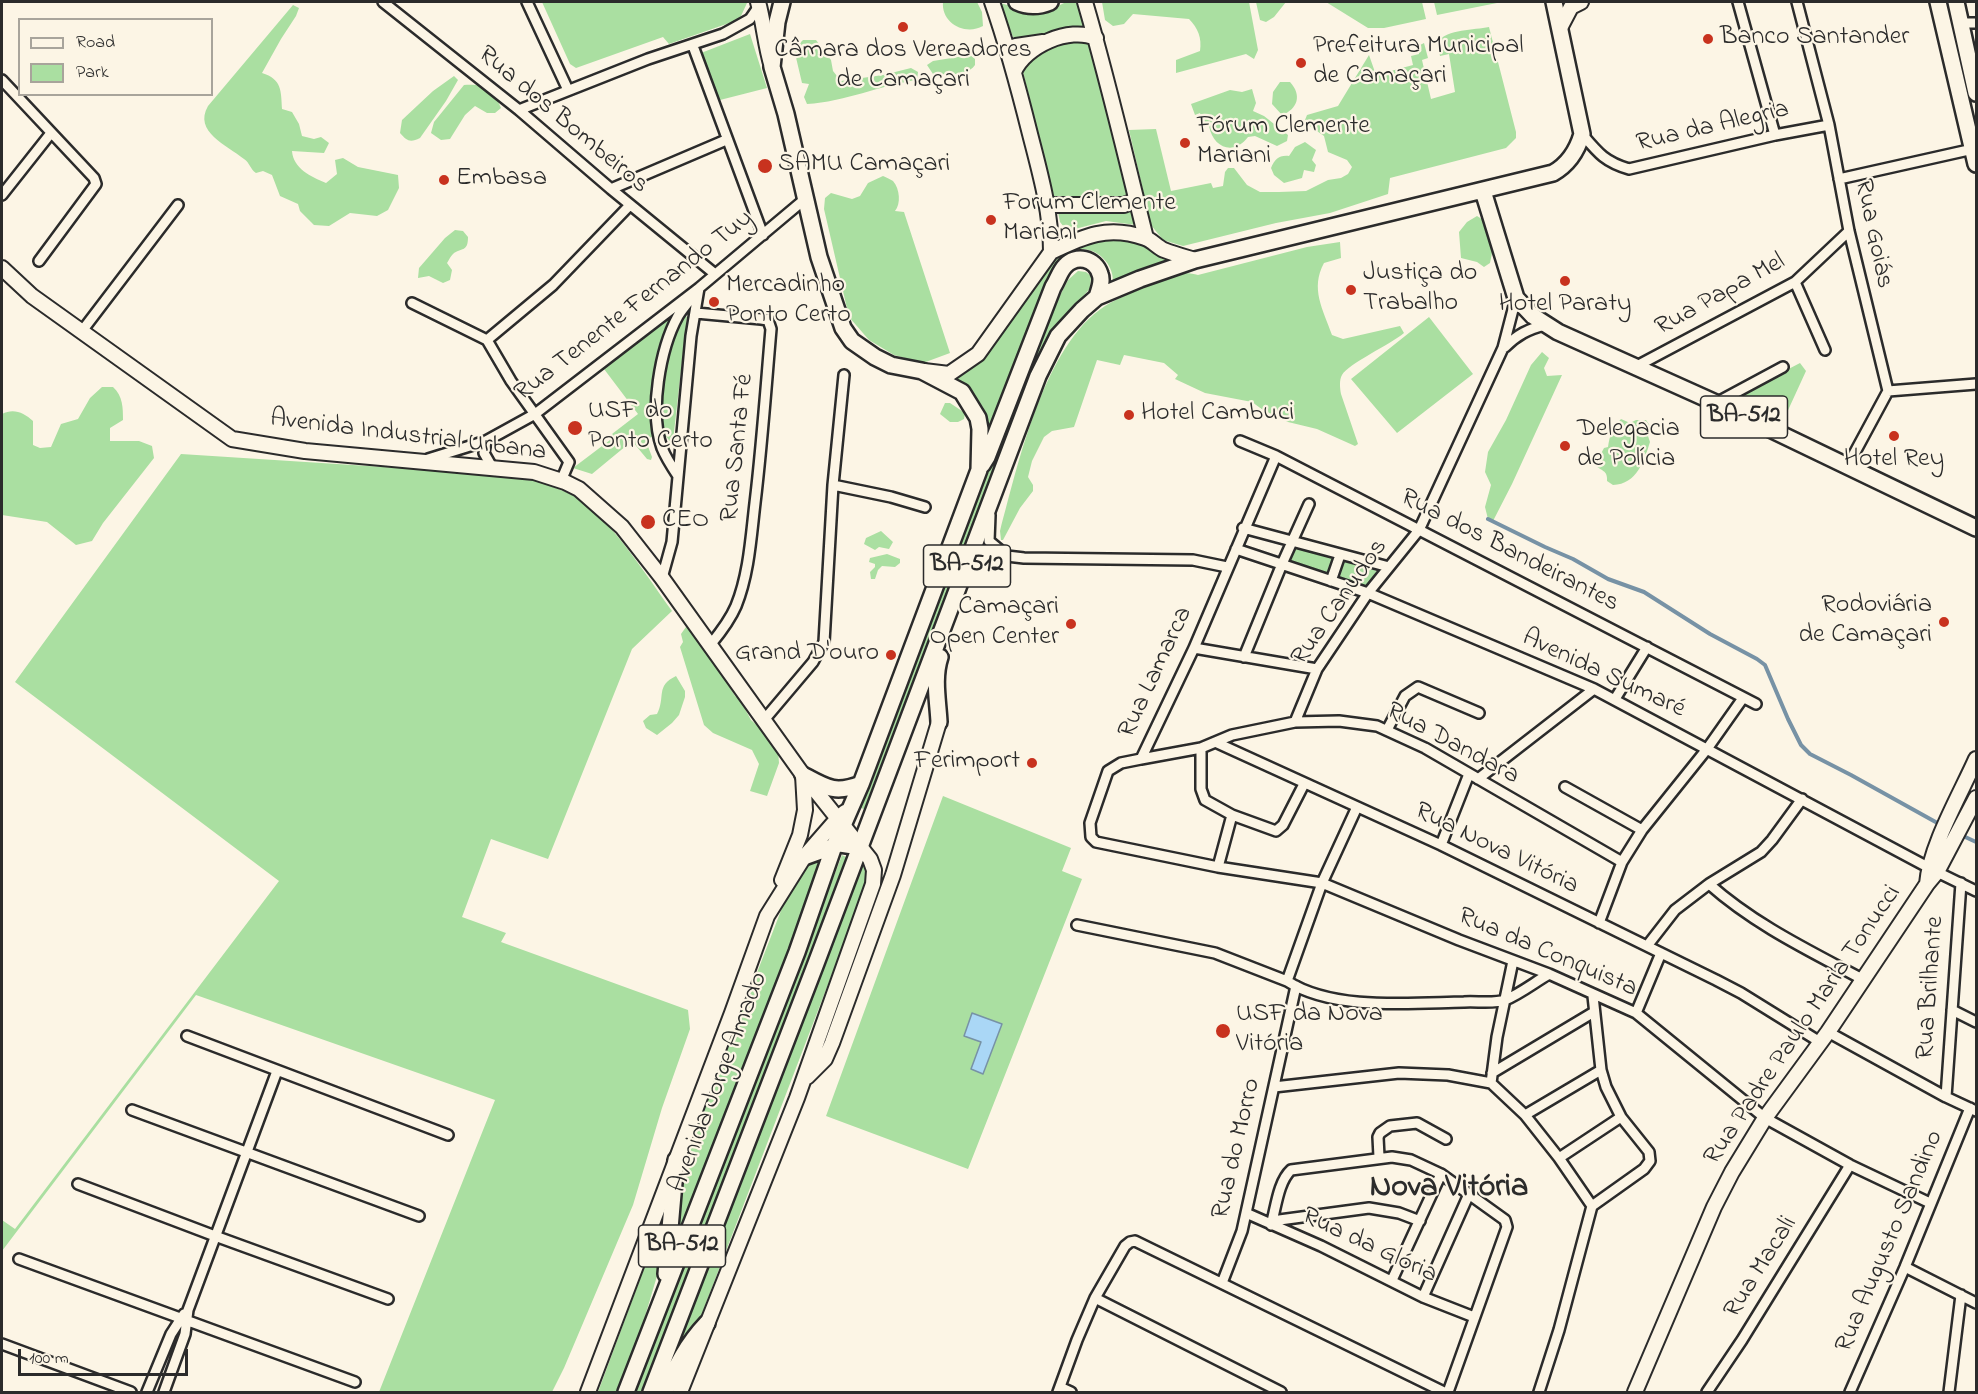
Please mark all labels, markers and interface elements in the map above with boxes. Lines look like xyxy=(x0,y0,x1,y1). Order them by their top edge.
legend xyxy=(18,18,213,96)
marker: Câmara dos Vereadores de Camaçari xyxy=(896,20,910,34)
place label: Banco Santander xyxy=(1720,23,1909,55)
text: Road xyxy=(76,30,115,56)
place label: Prefeitura Municipal de Camaçari xyxy=(1313,32,1524,94)
marker: Banco Santander xyxy=(1701,32,1715,46)
place label: Câmara dos Vereadores de Camaçari xyxy=(774,36,1032,98)
street label: Rua dos Bombeiros xyxy=(470,40,654,202)
marker: Prefeitura Municipal de Camaçari xyxy=(1294,56,1308,70)
text: Park xyxy=(76,60,109,86)
street label: Rua da Alegria xyxy=(1634,95,1792,161)
place label: Fórum Clemente Mariani xyxy=(1197,112,1370,174)
marker: Fórum Clemente Mariani xyxy=(1178,136,1192,150)
place label: SAMU Camaçari xyxy=(778,150,950,182)
marker: SAMU Camaçari xyxy=(756,157,774,175)
place label: Embasa xyxy=(456,164,547,196)
marker: Embasa xyxy=(437,173,451,187)
street label: Rua Goiás xyxy=(1845,177,1899,291)
place label: Forum Clemente Mariani xyxy=(1003,189,1176,250)
street label: Rua Tenente Fernando Tuy xyxy=(510,204,760,410)
marker: Forum Clemente Mariani xyxy=(984,213,998,227)
street label: Rua Papa Mel xyxy=(1651,248,1791,344)
place label: Justiça do Trabalho xyxy=(1363,259,1477,320)
place label: Mercadinho Ponto Certo xyxy=(726,271,851,332)
marker: Hotel Paraty xyxy=(1558,274,1572,288)
marker: Justiça do Trabalho xyxy=(1344,283,1358,297)
place label: Hotel Paraty xyxy=(1499,290,1631,322)
marker: Mercadinho Ponto Certo xyxy=(707,295,721,309)
street label: Rua Santa Fé xyxy=(716,372,762,524)
road number: BA-512 xyxy=(1700,396,1788,438)
place label: USF do Ponto Certo xyxy=(588,397,713,458)
place label: Hotel Cambuci xyxy=(1141,399,1294,431)
street label: Avenida Industrial Urbana xyxy=(268,405,548,469)
marker: Hotel Cambuci xyxy=(1122,408,1136,422)
place label: Delegacia de Polícia xyxy=(1577,415,1680,476)
marker: USF do Ponto Certo xyxy=(566,419,584,437)
marker: Hotel Rey xyxy=(1887,429,1901,443)
marker: Delegacia de Polícia xyxy=(1558,439,1572,453)
place label: Hotel Rey xyxy=(1844,445,1944,477)
street label: Rua dos Bandeirantes xyxy=(1394,483,1624,621)
place label: CEO xyxy=(662,506,709,538)
marker: CEO xyxy=(639,513,657,531)
street label: Rua Canudos xyxy=(1286,534,1396,672)
road number: BA-512 xyxy=(924,545,1010,587)
place label: Rodoviária de Camaçari xyxy=(1798,591,1932,652)
place label: Camaçari Open Center xyxy=(930,593,1059,654)
street label: Rua Lamarca xyxy=(1113,602,1201,744)
marker: Rodoviária de Camaçari xyxy=(1937,615,1951,629)
marker: Camaçari Open Center xyxy=(1064,617,1078,631)
street label: Avenida Sumaré xyxy=(1516,624,1690,726)
place label: Grand D'ouro xyxy=(735,639,879,671)
marker: Grand D'ouro xyxy=(884,648,898,662)
street label: Rua Dandara xyxy=(1380,697,1524,793)
place label: Ferimport xyxy=(914,747,1020,779)
marker: Ferimport xyxy=(1025,756,1039,770)
street label: Rua Nova Vitória xyxy=(1409,797,1583,903)
street label: Rua Padre Paulo Maria Tonucci xyxy=(1699,880,1909,1172)
street label: Rua da Conquista xyxy=(1453,902,1641,1006)
street label: Rua Brilhante xyxy=(1911,915,1953,1061)
street label: Avenida Jorge Amado xyxy=(664,968,776,1198)
place label: USF da Nova Vitória xyxy=(1236,1000,1383,1062)
marker: USF da Nova Vitória xyxy=(1214,1022,1232,1040)
street label: Rua do Morro xyxy=(1207,1076,1269,1222)
street label: Rua Augusto Sandino xyxy=(1830,1126,1952,1358)
district label: Nova Vitória xyxy=(1370,1171,1528,1209)
street label: Rua da Glória xyxy=(1296,1202,1442,1292)
street label: Rua Macali xyxy=(1719,1211,1805,1325)
road number: BA-512 xyxy=(638,1225,726,1267)
scale bar xyxy=(21,1337,190,1375)
text: 100 m xyxy=(29,1346,69,1372)

